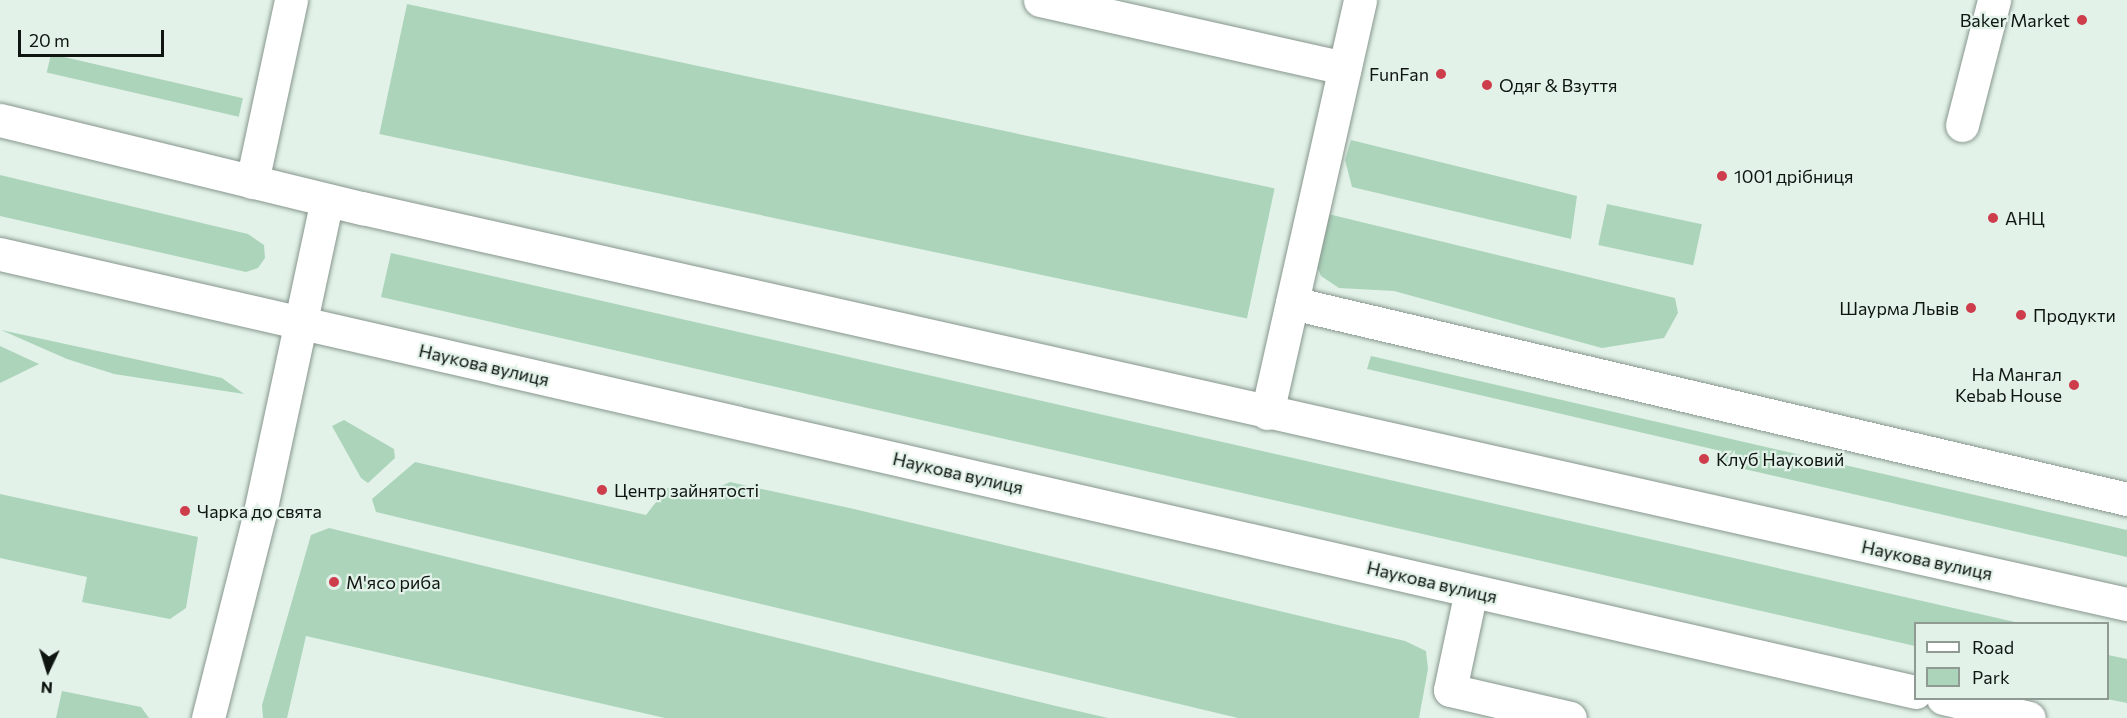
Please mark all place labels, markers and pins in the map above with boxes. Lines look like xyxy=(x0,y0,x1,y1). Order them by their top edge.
place label: Baker Market xyxy=(1960,9,2070,31)
marker: Baker Market xyxy=(2075,13,2089,27)
place label: FunFan xyxy=(1369,63,1429,85)
marker: FunFan xyxy=(1434,67,1448,81)
place label: Одяг & Взуття xyxy=(1499,74,1617,96)
marker: Одяг & Взуття xyxy=(1480,78,1494,92)
place label: 1001 дрібниця xyxy=(1734,165,1853,187)
marker: 1001 дрібниця xyxy=(1715,169,1729,183)
place label: АНЦ xyxy=(2005,207,2045,229)
marker: АНЦ xyxy=(1986,211,2000,225)
place label: Шаурма Львів xyxy=(1839,297,1959,319)
marker: Шаурма Львів xyxy=(1964,301,1978,315)
place label: Продукти xyxy=(2033,304,2116,326)
marker: Продукти xyxy=(2014,308,2028,322)
place label: На Мангал Kebab House xyxy=(1955,364,2062,406)
marker: На Мангал Kebab House xyxy=(2067,378,2081,392)
place label: Клуб Науковий xyxy=(1716,448,1844,470)
marker: Клуб Науковий xyxy=(1697,452,1711,466)
place label: Центр зайнятості xyxy=(614,479,759,501)
marker: Центр зайнятості xyxy=(595,483,609,497)
place label: Чарка до свята xyxy=(197,500,322,522)
marker: Чарка до свята xyxy=(178,504,192,518)
place label: М'ясо риба xyxy=(346,571,441,593)
marker: М'ясо риба xyxy=(327,575,341,589)

